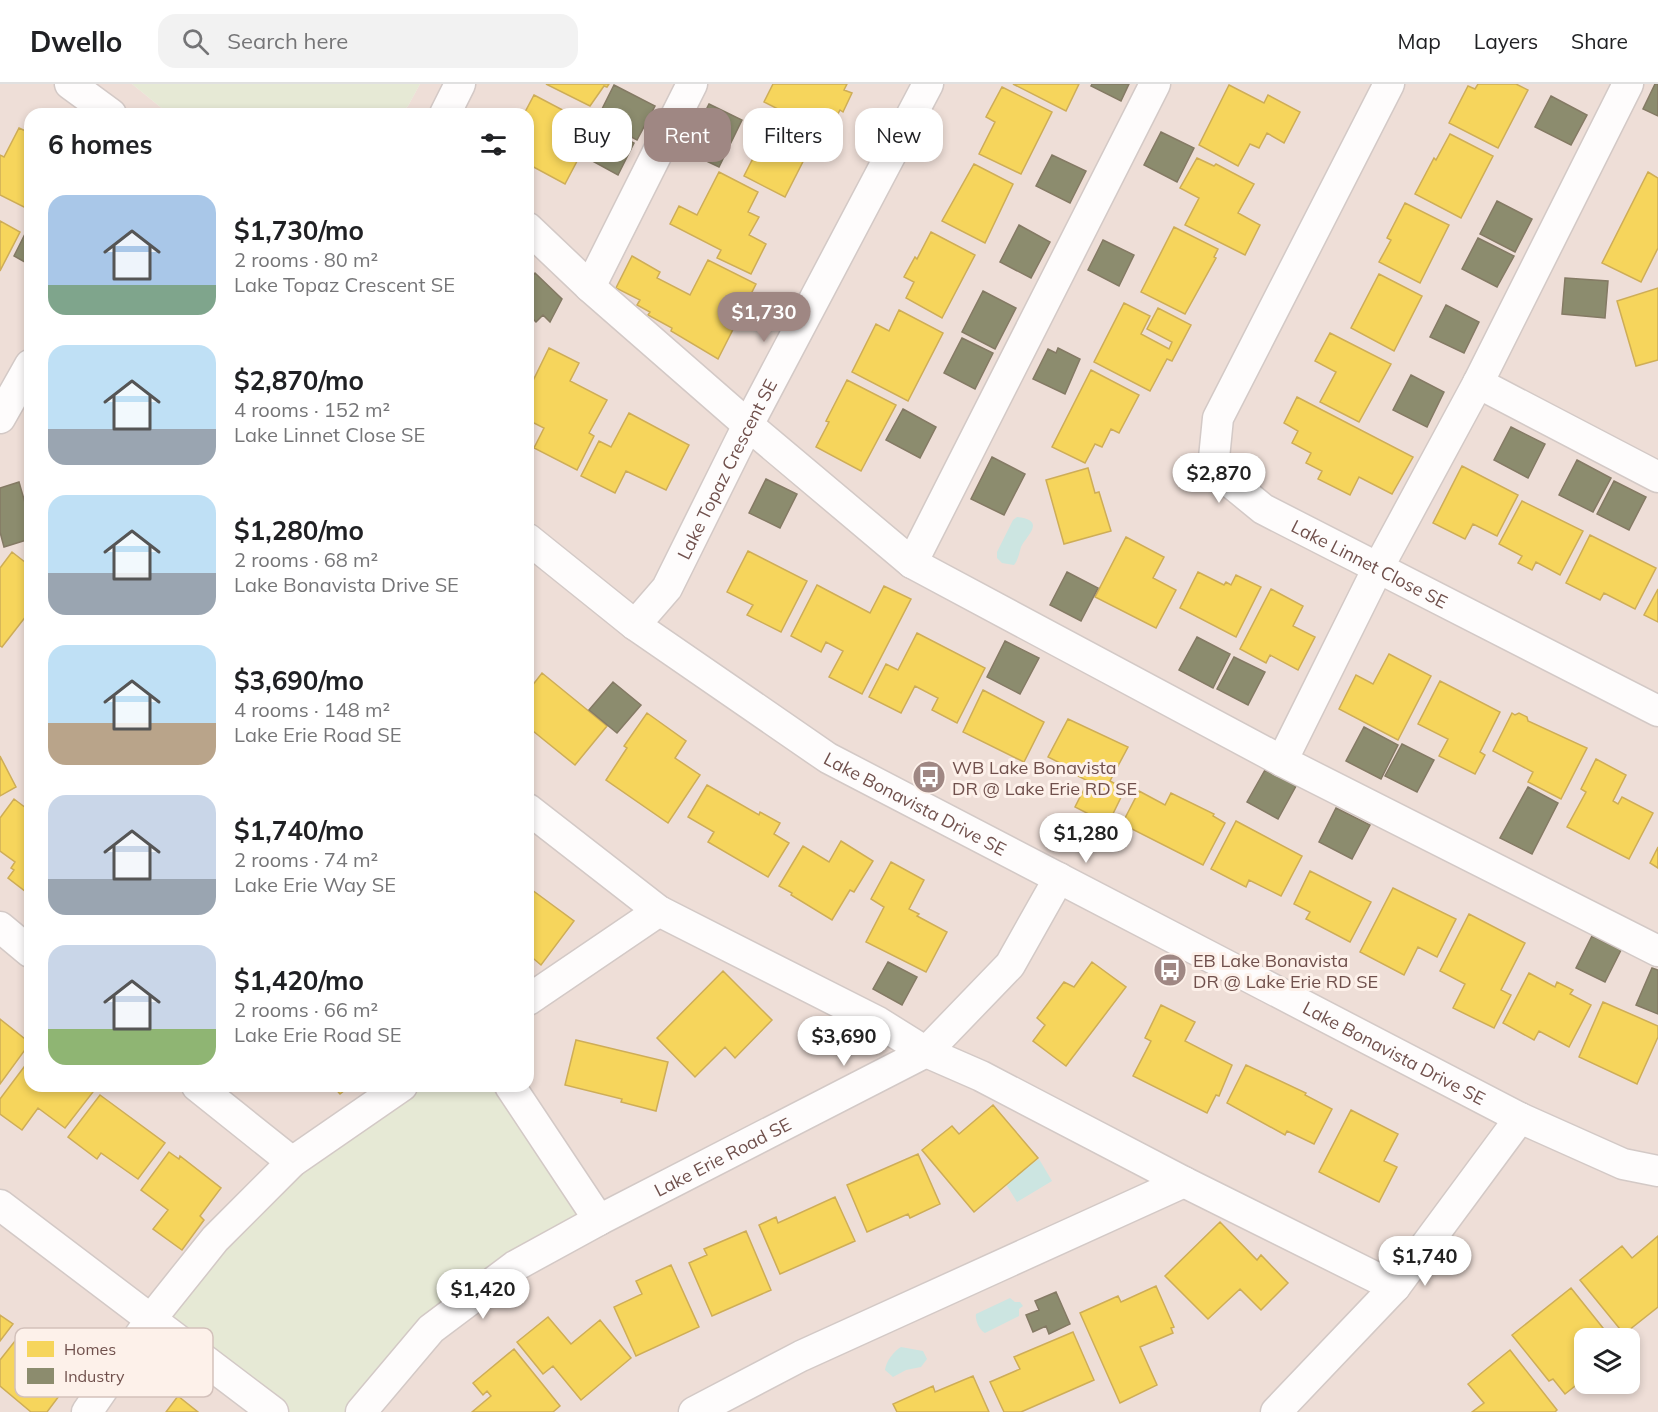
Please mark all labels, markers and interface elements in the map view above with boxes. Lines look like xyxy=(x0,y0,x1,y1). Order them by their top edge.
search box xyxy=(158,14,578,68)
text: Dwello xyxy=(30,24,122,59)
icon: search xyxy=(179,25,212,58)
text: Search here xyxy=(227,27,348,55)
text: Map xyxy=(1398,28,1441,54)
text: Layers xyxy=(1474,28,1538,54)
text: Share xyxy=(1571,28,1628,54)
chip: Buy xyxy=(552,108,632,162)
chip: Rent xyxy=(644,108,731,162)
chip: Filters xyxy=(743,108,843,162)
chip: New xyxy=(855,108,943,162)
text: 6 homes xyxy=(48,128,152,161)
icon: filters xyxy=(477,128,510,161)
text: $1,730/mo xyxy=(234,214,364,247)
icon: home xyxy=(96,219,168,291)
text: 2 rooms · 80 m² xyxy=(234,247,378,272)
text: Lake Topaz Crescent SE xyxy=(234,272,455,297)
pin: $1,730 xyxy=(715,292,813,343)
text: $1,730 xyxy=(732,299,796,324)
text: $2,870/mo xyxy=(234,364,364,397)
icon: home xyxy=(96,369,168,441)
street label: Lake Topaz Crescent SE xyxy=(672,375,782,563)
text: 4 rooms · 152 m² xyxy=(234,397,390,422)
text: Lake Linnet Close SE xyxy=(234,422,425,447)
pin: $2,870 xyxy=(1170,453,1268,504)
text: $2,870 xyxy=(1187,460,1251,485)
text: $1,280/mo xyxy=(234,514,364,547)
street label: Lake Linnet Close SE xyxy=(1288,514,1452,613)
icon: home xyxy=(96,519,168,591)
text: 2 rooms · 68 m² xyxy=(234,547,378,572)
text: Lake Bonavista Drive SE xyxy=(234,572,459,597)
text: $3,690/mo xyxy=(234,664,364,697)
icon: home xyxy=(96,669,168,741)
text: 4 rooms · 148 m² xyxy=(234,697,390,722)
text: Lake Erie Road SE xyxy=(234,722,401,747)
street label: Lake Bonavista Drive SE xyxy=(820,746,1010,860)
place label: WB Lake Bonavista DR @ Lake Erie RD SE xyxy=(952,756,1137,800)
bus stop icon: WB Lake Bonavista DR @ Lake Erie RD SE xyxy=(911,759,947,795)
pin: $1,280 xyxy=(1037,813,1135,864)
text: $1,740/mo xyxy=(234,814,364,847)
icon: home xyxy=(96,819,168,891)
text: $1,280 xyxy=(1054,820,1118,845)
text: 2 rooms · 74 m² xyxy=(234,847,378,872)
text: Lake Erie Way SE xyxy=(234,872,396,897)
place label: EB Lake Bonavista DR @ Lake Erie RD SE xyxy=(1193,949,1378,993)
bus stop icon: EB Lake Bonavista DR @ Lake Erie RD SE xyxy=(1152,952,1188,988)
text: $1,420/mo xyxy=(234,964,364,997)
icon: home xyxy=(96,969,168,1041)
street label: Lake Bonavista Drive SE xyxy=(1299,996,1489,1110)
text: 2 rooms · 66 m² xyxy=(234,997,378,1022)
pin: $3,690 xyxy=(795,1016,893,1067)
text: Lake Erie Road SE xyxy=(234,1022,401,1047)
text: $3,690 xyxy=(812,1023,876,1048)
street label: Lake Erie Road SE xyxy=(650,1112,795,1201)
pin: $1,740 xyxy=(1376,1236,1474,1287)
text: $1,740 xyxy=(1393,1243,1457,1268)
pin: $1,420 xyxy=(434,1269,532,1320)
text: $1,420 xyxy=(451,1276,515,1301)
legend xyxy=(15,1328,213,1397)
map controls xyxy=(1574,1328,1640,1394)
button: layers xyxy=(1574,1328,1640,1394)
text: Homes xyxy=(64,1339,116,1359)
text: Industry xyxy=(64,1366,125,1386)

